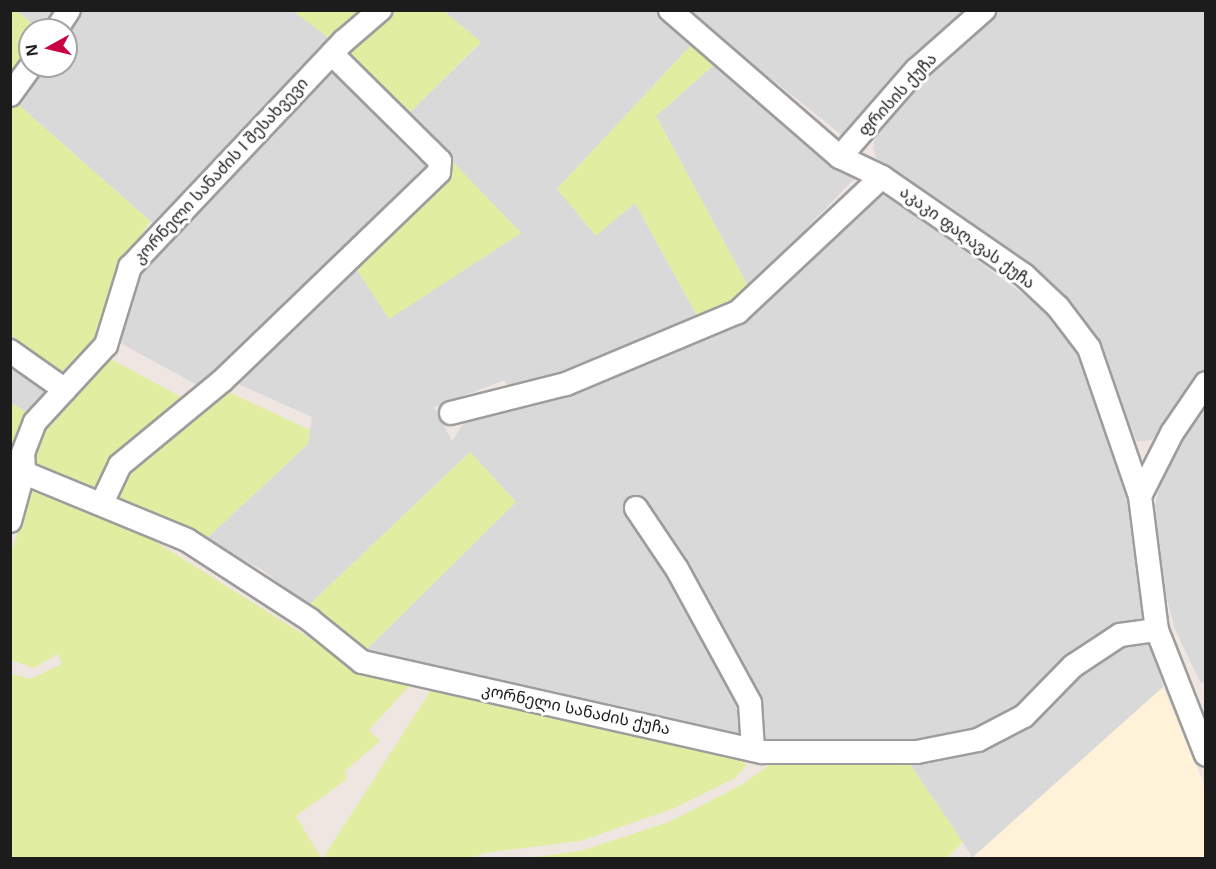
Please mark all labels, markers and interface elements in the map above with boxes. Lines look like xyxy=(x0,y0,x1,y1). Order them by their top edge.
north arrow xyxy=(18,18,78,78)
text: N xyxy=(22,43,41,57)
street label: ფრისის ქუჩა xyxy=(855,50,941,140)
street label: კორნელი სანაძის I შესახვევი xyxy=(130,74,312,268)
street label: აკაკი ფაღავას ქუჩა xyxy=(896,183,1038,293)
street label: კორნელი სანაძის ქუჩა xyxy=(480,681,672,739)

